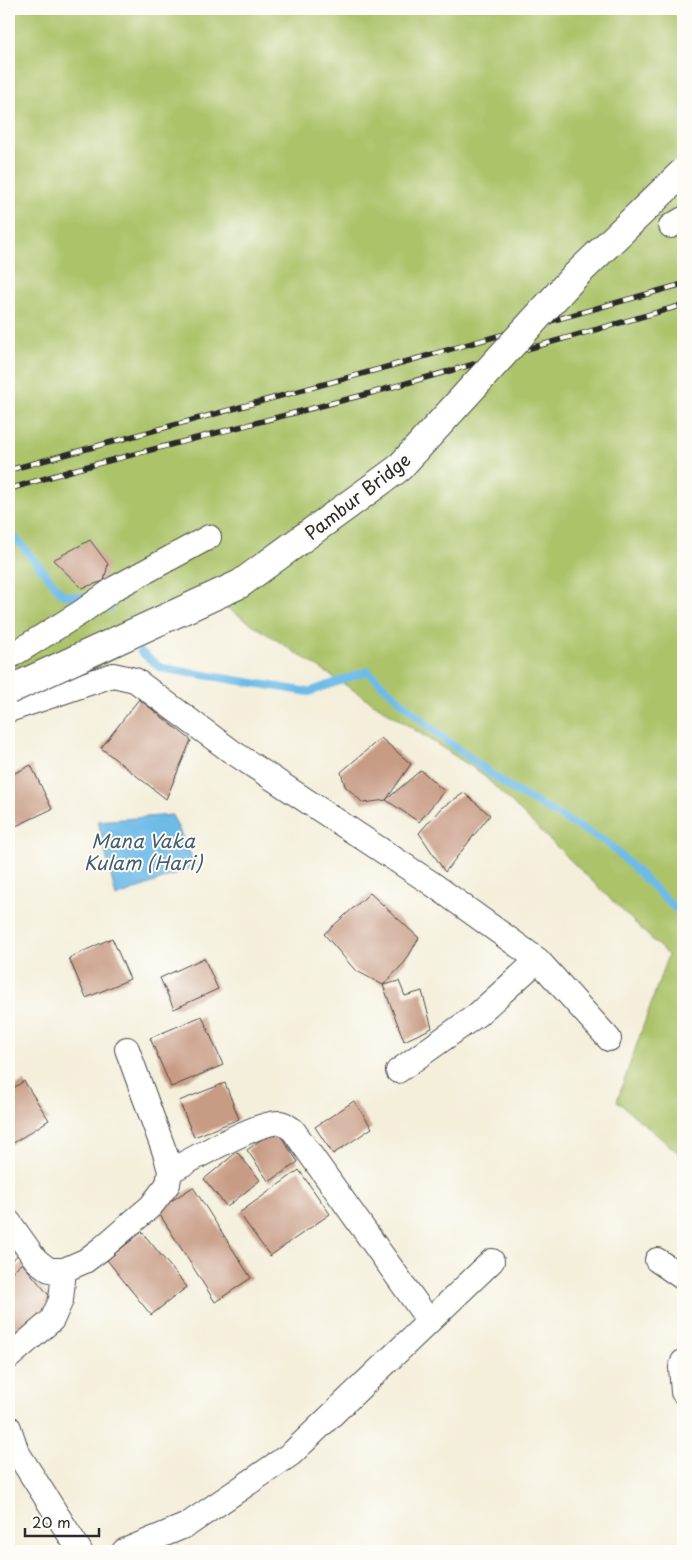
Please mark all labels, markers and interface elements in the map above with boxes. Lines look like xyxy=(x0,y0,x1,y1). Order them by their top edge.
street label: Pambur Bridge xyxy=(298,446,416,546)
water label: Mana Vaka Kulam (Hari) xyxy=(84,826,204,876)
scale bar xyxy=(25,1505,99,1537)
text: 20 m xyxy=(32,1510,71,1533)

